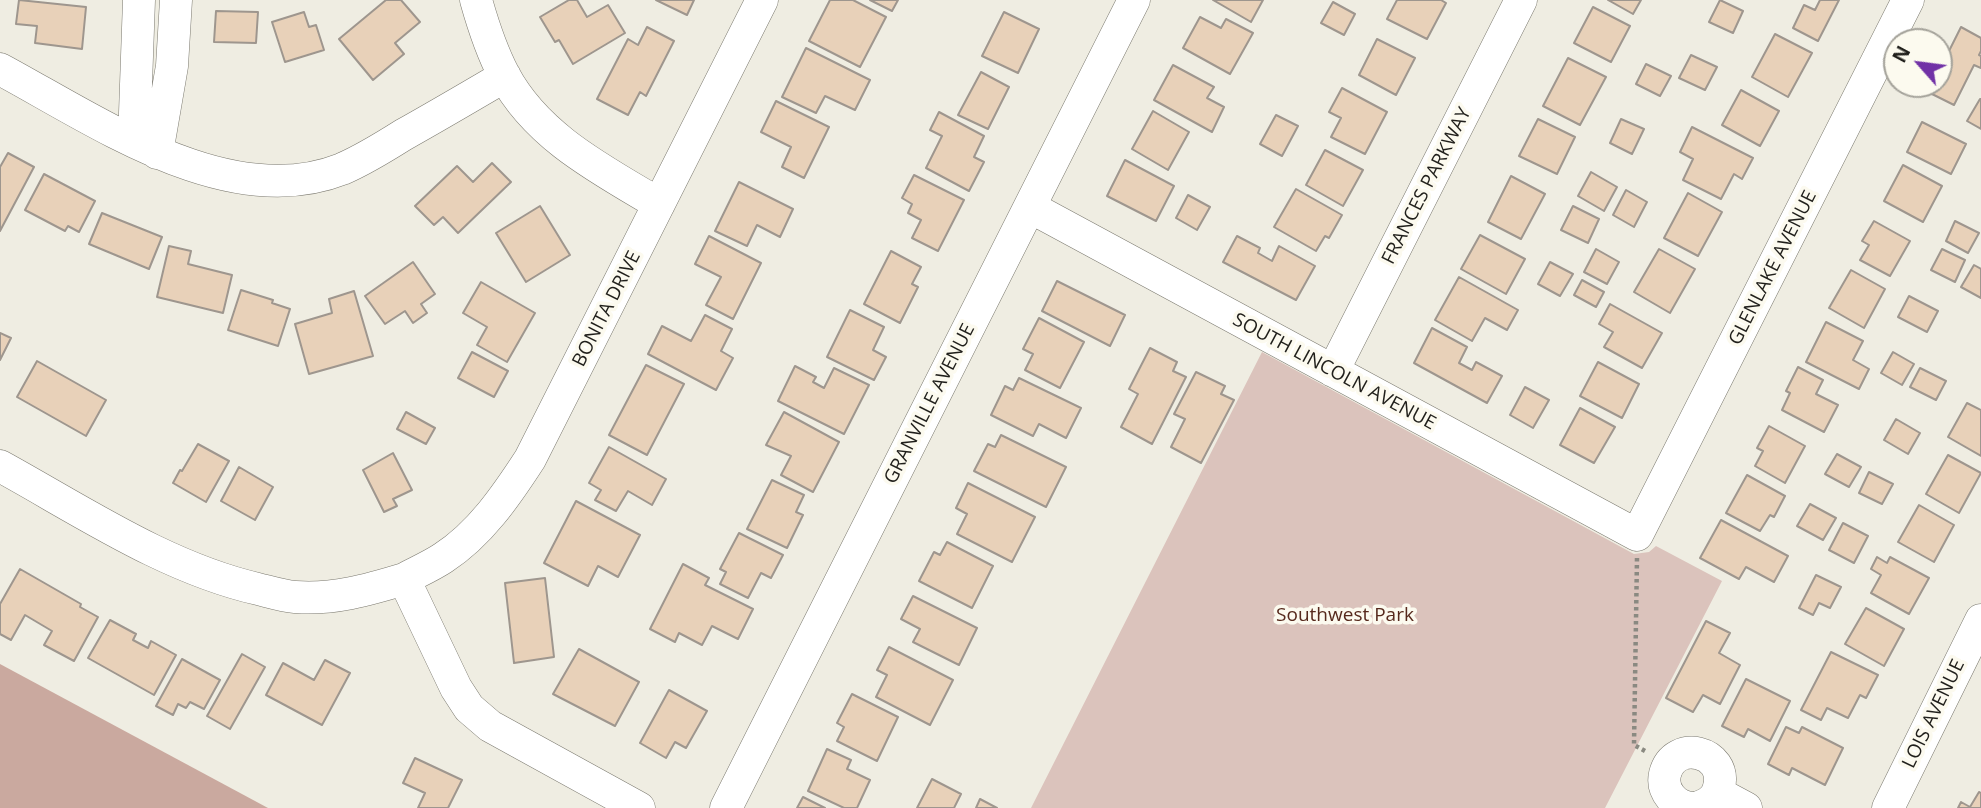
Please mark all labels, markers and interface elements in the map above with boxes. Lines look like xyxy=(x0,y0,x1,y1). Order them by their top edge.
north arrow xyxy=(1883,28,1953,98)
text: N xyxy=(1886,41,1916,67)
street label: FRANCES PARKWAY xyxy=(1378,104,1476,268)
street label: GLENLAKE AVENUE xyxy=(1724,187,1822,349)
street label: BONITA DRIVE xyxy=(568,247,646,371)
street label: SOUTH LINCOLN AVENUE xyxy=(1229,309,1439,435)
street label: GRANVILLE AVENUE xyxy=(880,320,980,488)
park label: Southwest Park xyxy=(1276,605,1414,627)
street label: LOIS AVENUE xyxy=(1898,656,1970,772)

